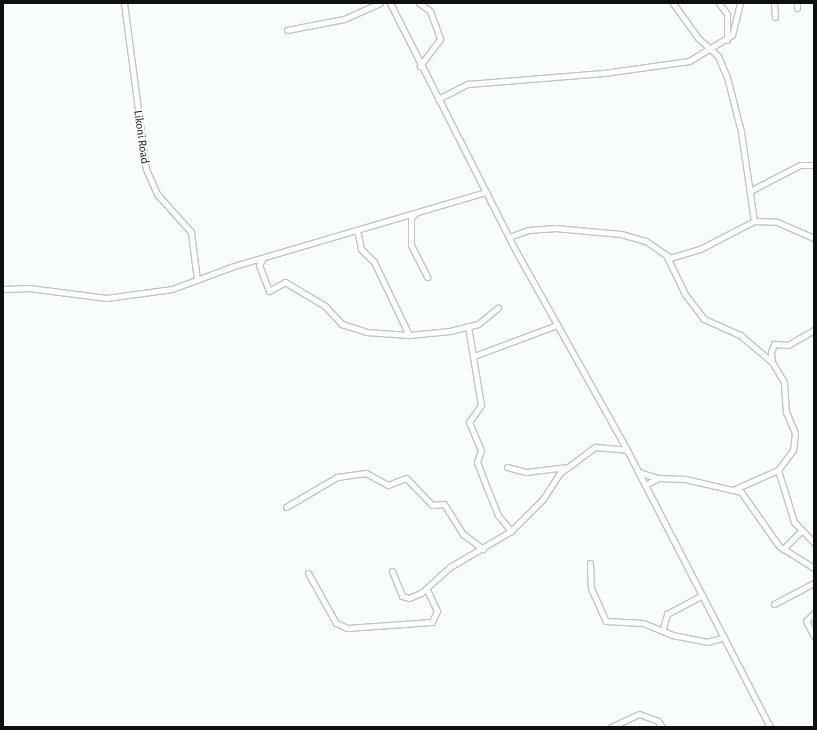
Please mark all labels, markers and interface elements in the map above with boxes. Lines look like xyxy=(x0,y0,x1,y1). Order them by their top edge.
street label: Likoni Road xyxy=(130,109,152,165)

